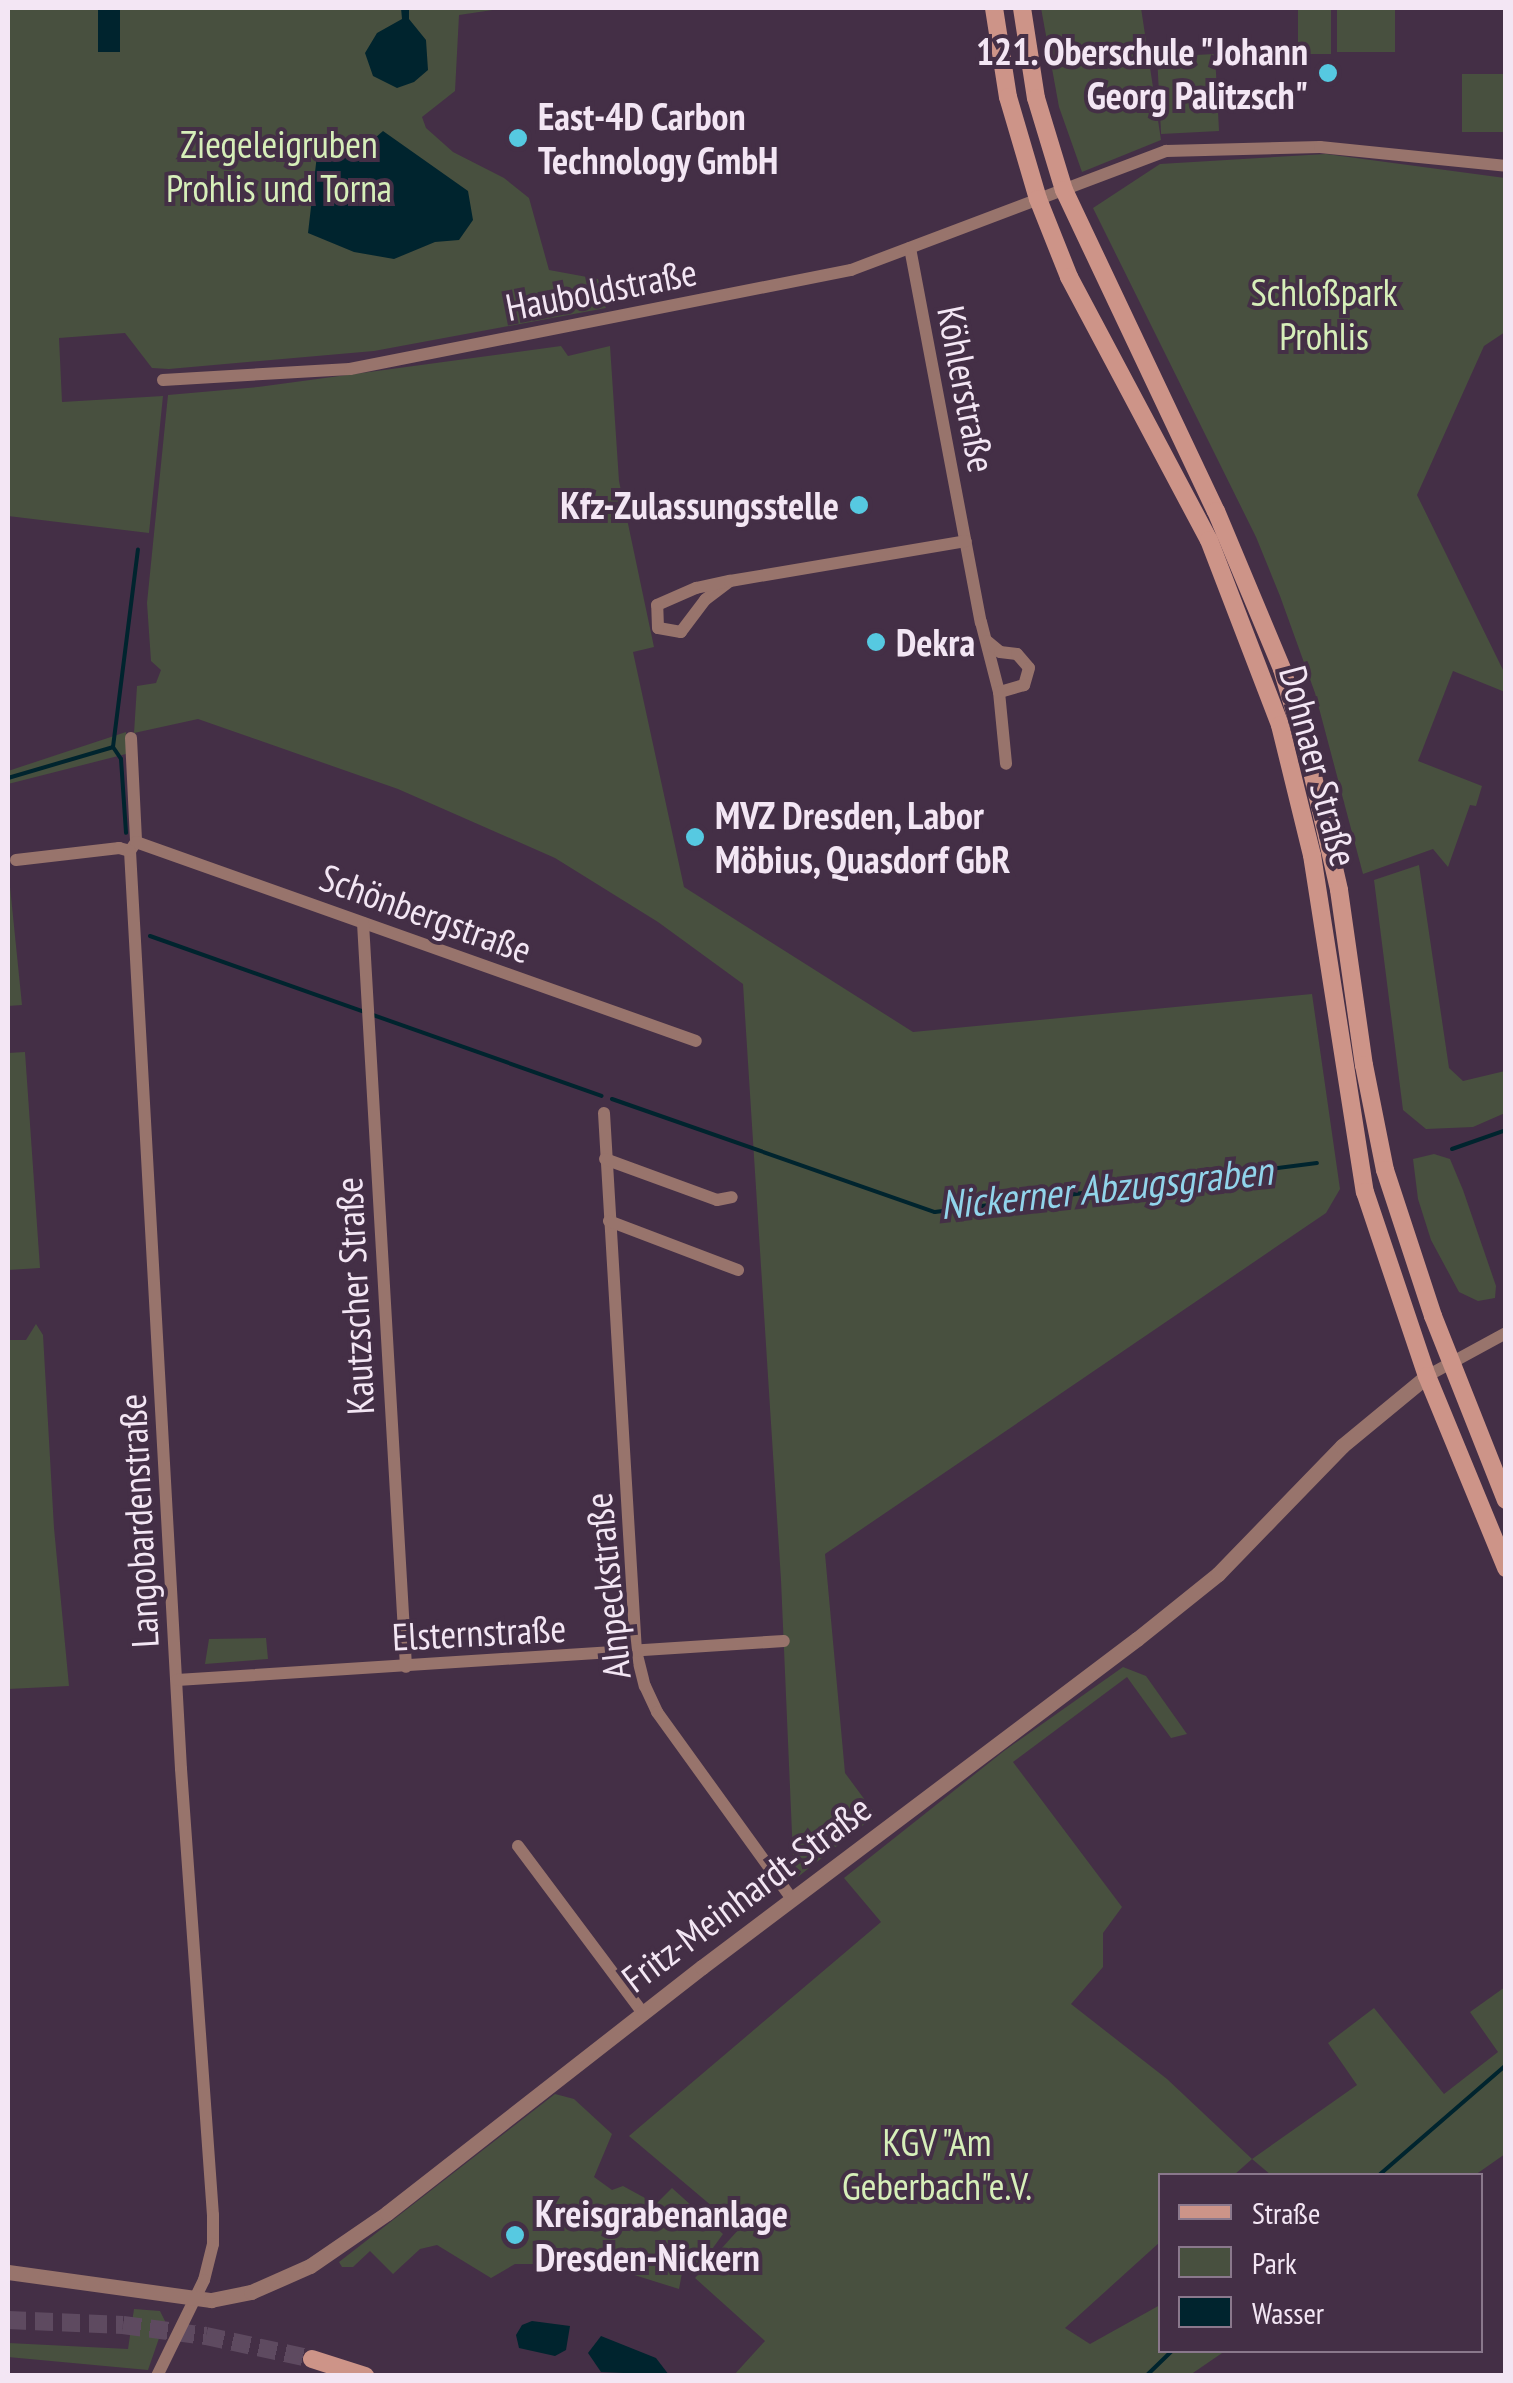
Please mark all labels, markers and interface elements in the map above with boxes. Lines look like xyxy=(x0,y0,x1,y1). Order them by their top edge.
place label: 121. Oberschule "Johann Georg Palitzsch" xyxy=(970,28,1308,117)
marker: 121. Oberschule "Johann Georg Palitzsch" xyxy=(1317,62,1339,84)
place label: East-4D Carbon Technology GmbH xyxy=(538,93,780,182)
park label: Ziegeleigruben Prohlis und Torna xyxy=(165,121,393,210)
marker: East-4D Carbon Technology GmbH xyxy=(507,127,529,149)
street label: Hauboldstraße xyxy=(502,248,700,330)
park label: Schloßpark Prohlis xyxy=(1250,269,1398,358)
street label: Köhlerstraße xyxy=(929,302,1005,476)
place label: Kfz-Zulassungsstelle xyxy=(560,482,839,528)
marker: Kfz-Zulassungsstelle xyxy=(848,494,870,516)
place label: Dekra xyxy=(896,619,975,665)
marker: Dekra xyxy=(865,631,887,653)
street label: Dohnaer Straße xyxy=(1270,661,1368,871)
place label: MVZ Dresden, Labor Möbius, Quasdorf GbR xyxy=(715,792,1014,882)
marker: MVZ Dresden, Labor Möbius, Quasdorf GbR xyxy=(684,826,706,848)
street label: Schönbergstraße xyxy=(314,854,538,972)
water label: Nickerner Abzugsgraben xyxy=(937,1146,1275,1228)
street label: Kautzscher Straße xyxy=(325,1176,383,1416)
street label: Langobardenstraße xyxy=(109,1393,167,1649)
street label: Alnpeckstraße xyxy=(575,1491,639,1681)
street label: Elsternstraße xyxy=(391,1605,567,1659)
street label: Fritz-Meinhardt-Straße xyxy=(613,1785,879,2001)
park label: KGV "Am Geberbach"e.V. xyxy=(842,2119,1032,2208)
legend xyxy=(1158,2173,1483,2353)
place label: Kreisgrabenanlage Dresden-Nickern xyxy=(535,2190,788,2280)
text: Straße xyxy=(1252,2193,1320,2232)
marker: Kreisgrabenanlage Dresden-Nickern xyxy=(504,2224,526,2246)
text: Park xyxy=(1252,2243,1297,2282)
text: Wasser xyxy=(1252,2293,1324,2332)

